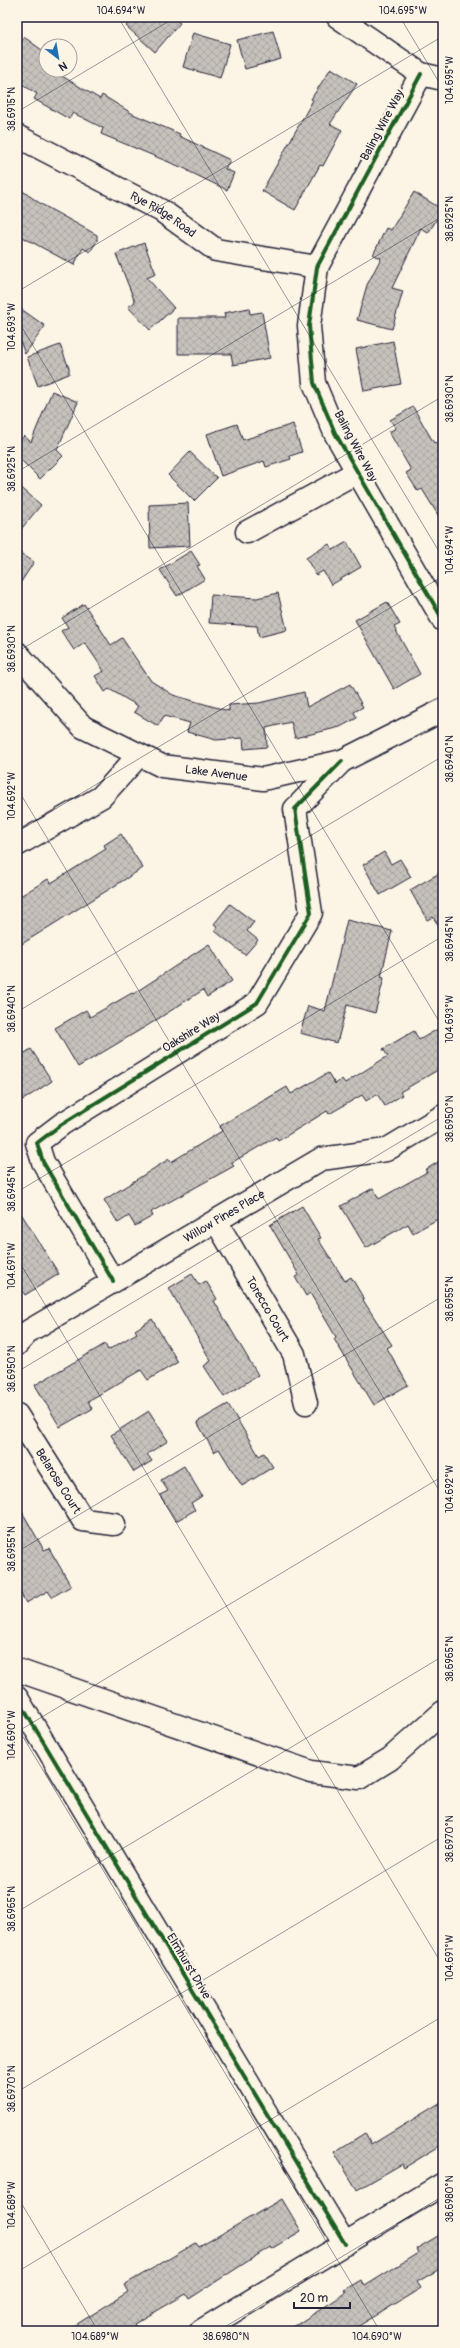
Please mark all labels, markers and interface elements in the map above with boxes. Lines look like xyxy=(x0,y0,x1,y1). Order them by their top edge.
text: 104.694°W xyxy=(97,5,146,17)
text: 104.695°W xyxy=(379,5,427,17)
north arrow xyxy=(38,38,78,78)
text: 104.695°W xyxy=(444,56,456,104)
text: N xyxy=(56,59,69,74)
text: 38.6915°N xyxy=(6,87,18,131)
street label: Baling Wire Way xyxy=(357,87,408,163)
street label: Rye Ridge Road xyxy=(128,189,199,241)
text: 38.6925°N xyxy=(444,196,456,242)
text: 104.693°W xyxy=(6,302,18,351)
text: 38.6930°N xyxy=(444,375,456,423)
street label: Baling Wire Way xyxy=(330,408,381,484)
text: 38.6925°N xyxy=(6,446,18,492)
text: 104.694°W xyxy=(444,525,456,574)
text: 38.6930°N xyxy=(6,625,18,673)
text: 38.6940°N xyxy=(444,735,456,783)
street label: Lake Avenue xyxy=(184,762,248,785)
text: 104.692°W xyxy=(6,771,18,820)
text: 38.6945°N xyxy=(444,916,456,962)
text: 38.6940°N xyxy=(6,985,18,1033)
text: 104.693°W xyxy=(444,994,456,1043)
street label: Oakshire Way xyxy=(160,1009,223,1056)
text: 38.6950°N xyxy=(444,1095,456,1143)
text: 38.6945°N xyxy=(6,1166,18,1212)
street label: Willow Pines Place xyxy=(181,1187,268,1246)
text: 104.691°W xyxy=(6,1242,18,1289)
street label: Torecco Court xyxy=(242,1274,292,1345)
text: 38.6955°N xyxy=(444,1276,456,1322)
text: 38.6950°N xyxy=(6,1345,18,1393)
street label: Belarosa Court xyxy=(32,1446,84,1517)
text: 104.692°W xyxy=(444,1464,456,1513)
text: 38.6955°N xyxy=(6,1526,18,1572)
text: 38.6965°N xyxy=(444,1636,456,1682)
text: 104.690°W xyxy=(6,1710,18,1760)
text: 38.6970°N xyxy=(444,1815,456,1863)
text: 38.6965°N xyxy=(6,1886,18,1932)
street label: Elmhurst Drive xyxy=(163,1931,214,2002)
text: 104.691°W xyxy=(444,1934,456,1981)
text: 38.6970°N xyxy=(6,2065,18,2113)
text: 38.6980°N xyxy=(444,2175,456,2222)
text: 104.689°W xyxy=(6,2181,18,2229)
scale bar xyxy=(294,2284,350,2310)
text: 20 m xyxy=(300,2291,329,2306)
text: 104.689°W xyxy=(71,2331,119,2343)
text: 38.6980°N xyxy=(203,2331,250,2343)
text: 104.690°W xyxy=(352,2331,402,2343)

